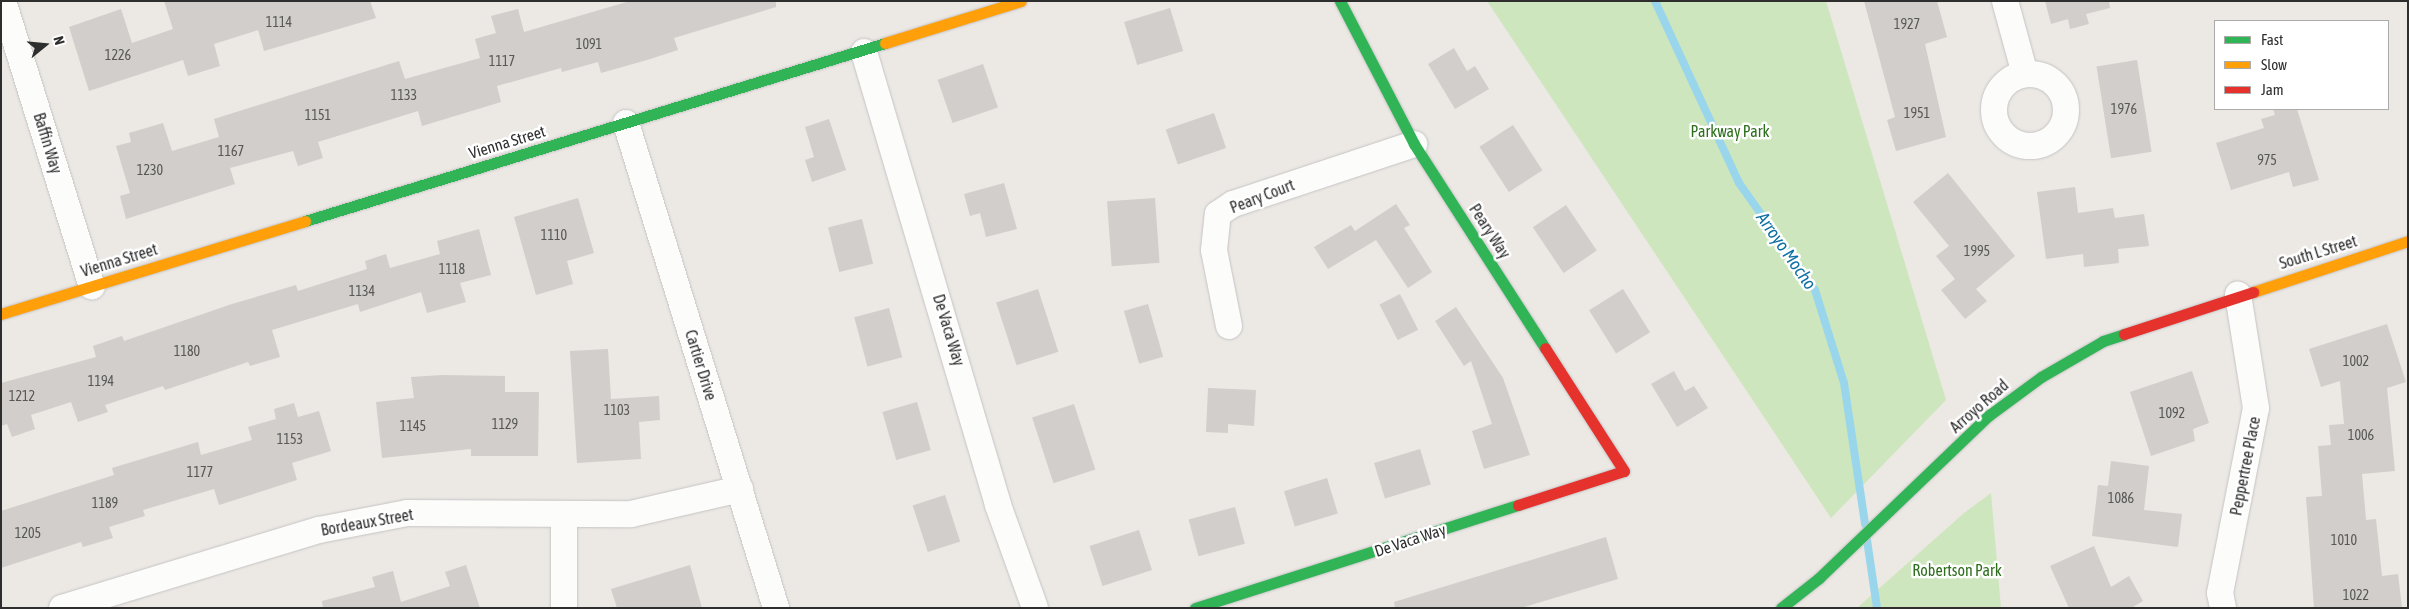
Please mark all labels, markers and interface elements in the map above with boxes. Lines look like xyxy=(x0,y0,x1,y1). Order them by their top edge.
house number: 1114 xyxy=(266,14,292,30)
house number: 1927 xyxy=(1894,16,1920,32)
north arrow xyxy=(20,20,70,70)
legend xyxy=(2214,20,2389,110)
text: Fast xyxy=(2261,31,2283,48)
text: N xyxy=(50,34,68,47)
house number: 1091 xyxy=(576,36,602,52)
house number: 1226 xyxy=(105,47,131,63)
house number: 1117 xyxy=(489,53,515,69)
text: Slow xyxy=(2261,56,2287,73)
text: Jam xyxy=(2261,81,2284,98)
house number: 1133 xyxy=(391,87,417,103)
house number: 1976 xyxy=(2111,101,2137,117)
house number: 1951 xyxy=(1904,105,1930,121)
house number: 1151 xyxy=(305,107,331,123)
street label: Baffin Way xyxy=(30,110,66,176)
street label: Vienna Street xyxy=(466,121,548,163)
park label: Parkway Park xyxy=(1690,121,1770,141)
house number: 1167 xyxy=(218,143,244,159)
house number: 975 xyxy=(2257,152,2277,168)
house number: 1230 xyxy=(137,162,163,178)
street label: Peary Court xyxy=(1227,175,1297,217)
street label: Peary Way xyxy=(1465,200,1515,262)
water label: Arroyo Mocho xyxy=(1751,208,1821,294)
house number: 1110 xyxy=(541,227,567,243)
street label: South L Street xyxy=(2277,231,2359,273)
street label: Vienna Street xyxy=(78,239,160,281)
house number: 1995 xyxy=(1964,243,1990,259)
house number: 1118 xyxy=(439,261,465,277)
house number: 1134 xyxy=(349,283,375,299)
street label: De Vaca Way xyxy=(929,292,969,368)
street label: Cartier Drive xyxy=(681,327,721,403)
house number: 1180 xyxy=(174,343,200,359)
house number: 1002 xyxy=(2343,353,2369,369)
house number: 1194 xyxy=(88,373,114,389)
street label: Arroyo Road xyxy=(1946,375,2012,437)
house number: 1212 xyxy=(9,388,35,404)
house number: 1103 xyxy=(604,402,630,418)
house number: 1092 xyxy=(2159,405,2185,421)
street label: Peppertree Place xyxy=(2226,415,2264,517)
house number: 1129 xyxy=(492,416,518,432)
house number: 1145 xyxy=(400,418,426,434)
house number: 1006 xyxy=(2348,427,2374,443)
house number: 1153 xyxy=(277,431,303,447)
house number: 1177 xyxy=(187,464,213,480)
house number: 1086 xyxy=(2108,490,2134,506)
house number: 1189 xyxy=(92,495,118,511)
street label: Bordeaux Street xyxy=(319,504,415,540)
street label: De Vaca Way xyxy=(1372,519,1448,561)
house number: 1205 xyxy=(15,525,41,541)
house number: 1010 xyxy=(2331,532,2357,548)
park label: Robertson Park xyxy=(1912,560,2002,580)
house number: 1022 xyxy=(2343,587,2369,603)

